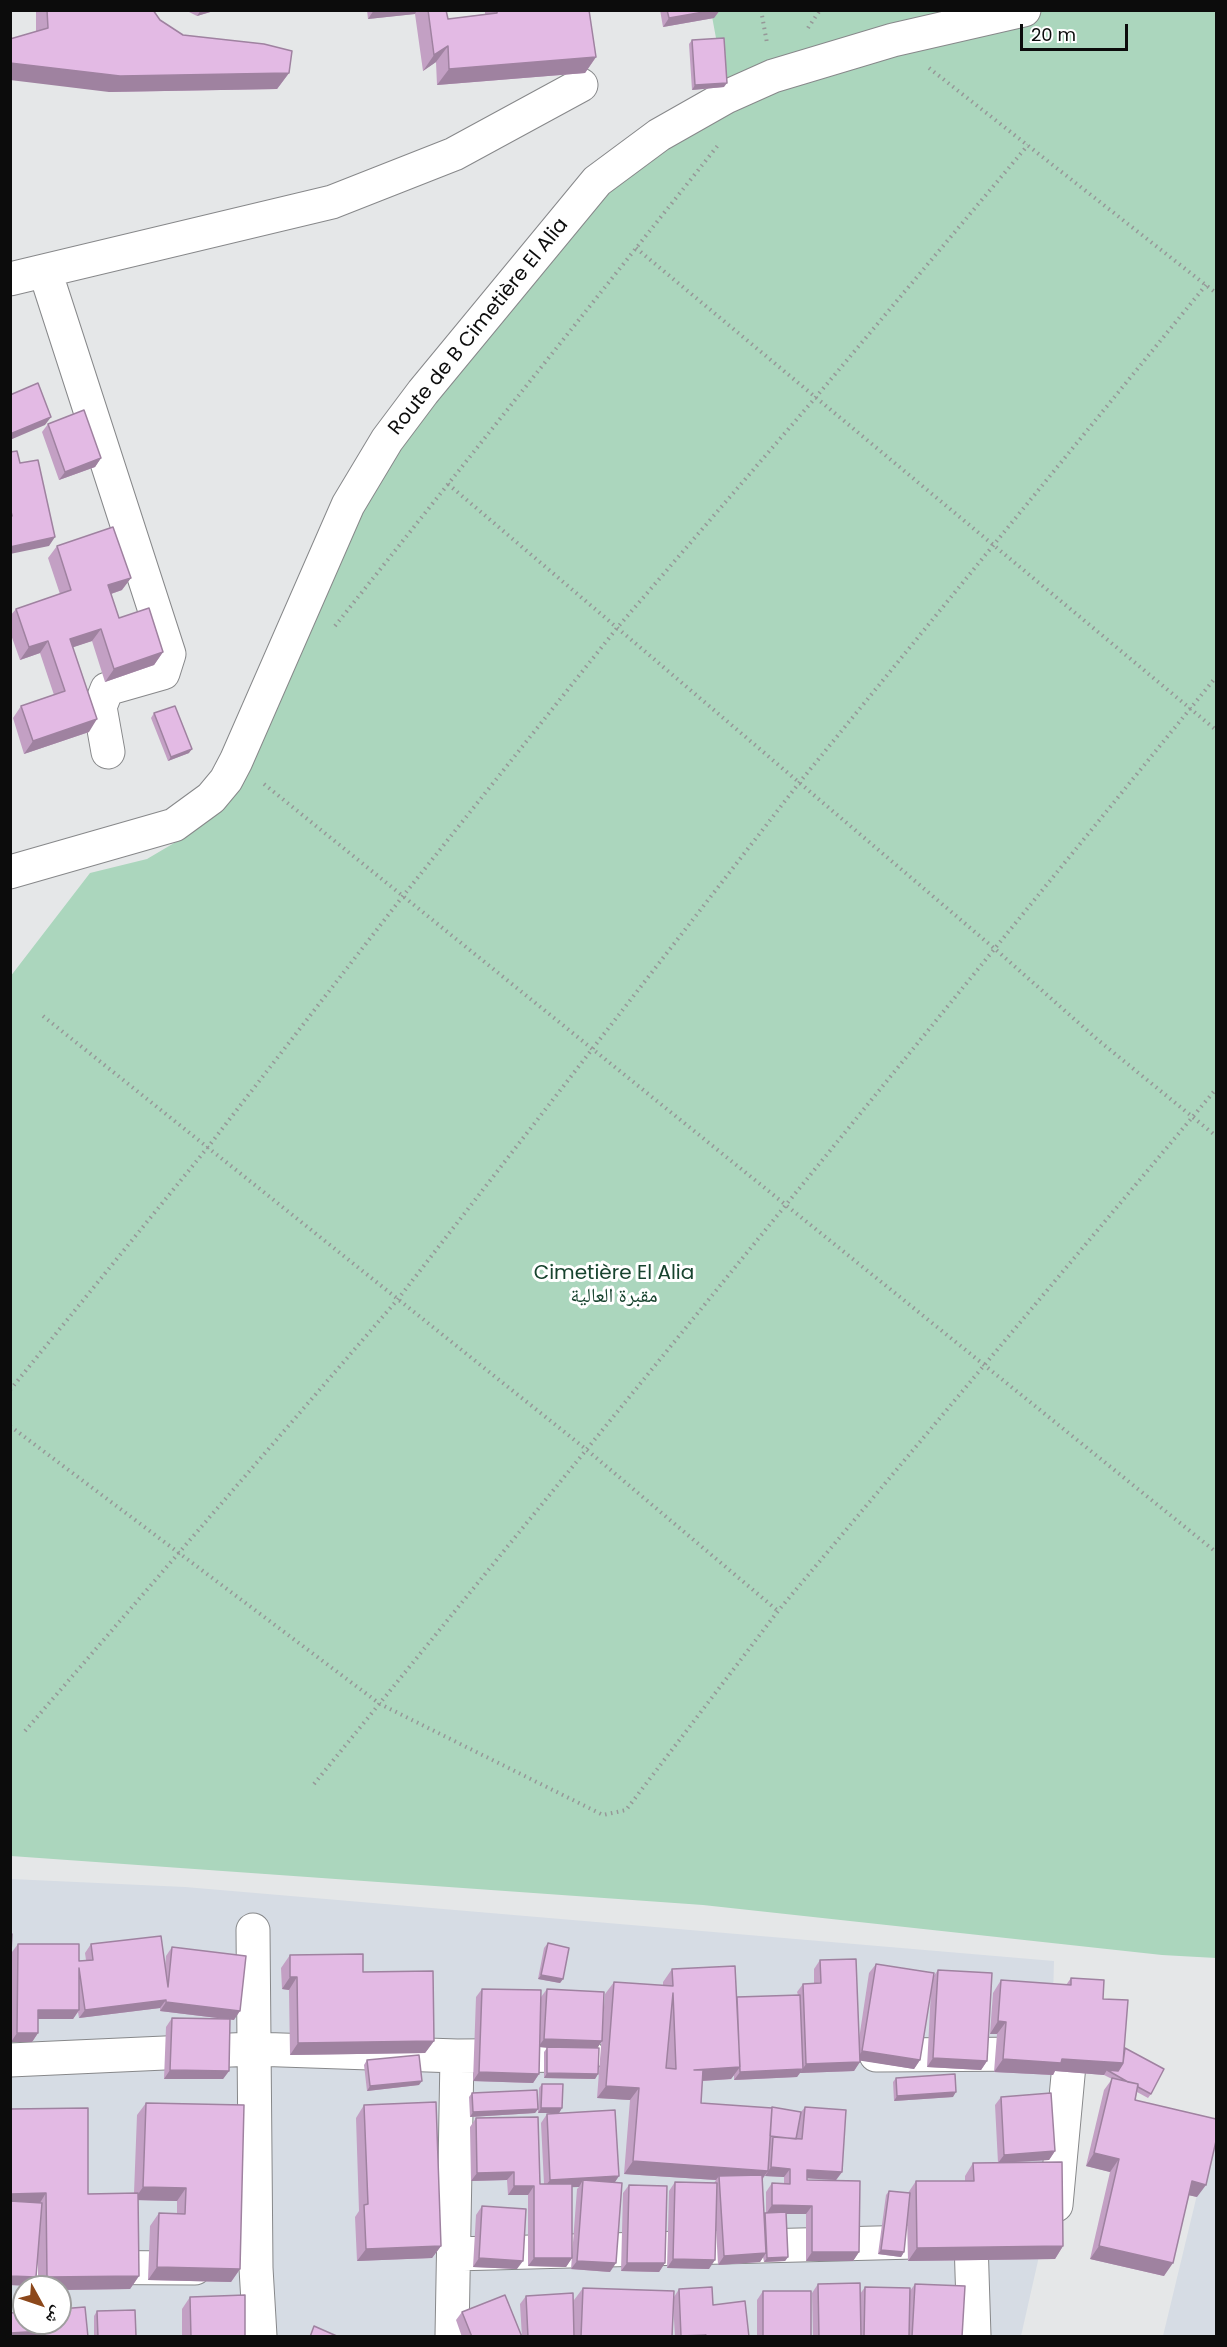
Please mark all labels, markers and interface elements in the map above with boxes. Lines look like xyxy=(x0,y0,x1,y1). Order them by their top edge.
scale bar xyxy=(1023,12,1131,50)
text: 20 m xyxy=(1031,22,1076,47)
street label: Route de B Cimetière El Alia xyxy=(384,214,574,440)
park label: Cimetière El Alia مقبرة العالية xyxy=(534,1262,694,1309)
north arrow xyxy=(12,2275,72,2335)
text: ش xyxy=(40,2302,69,2329)

